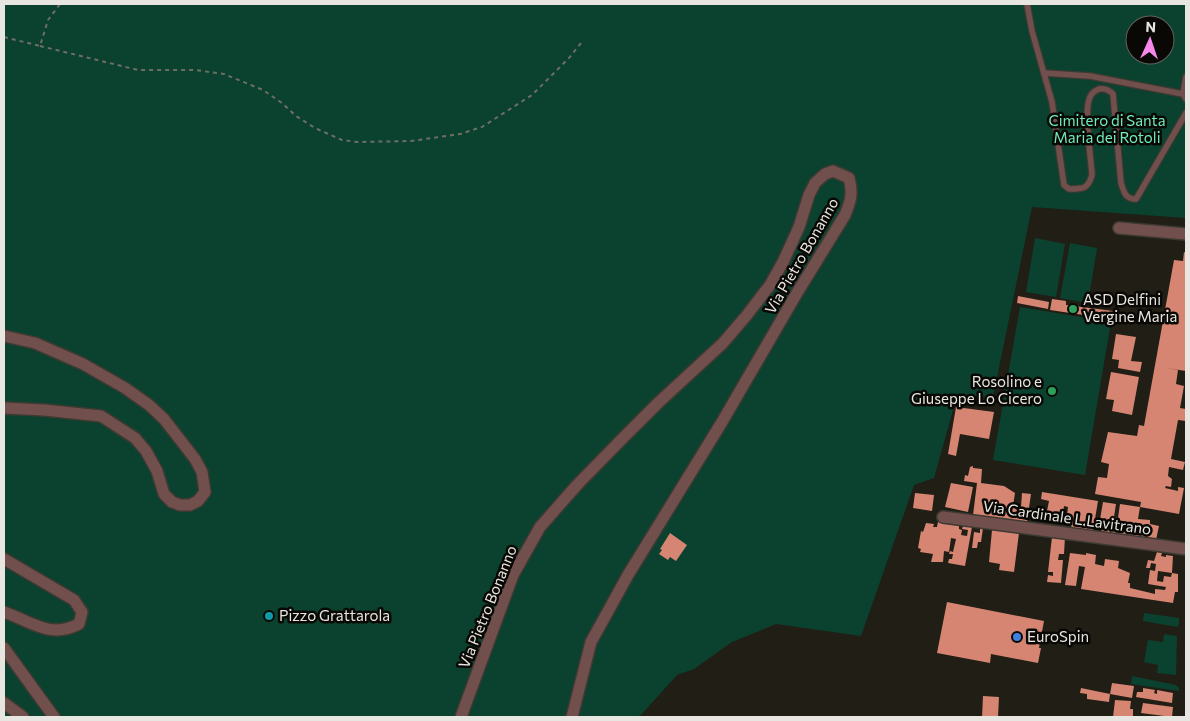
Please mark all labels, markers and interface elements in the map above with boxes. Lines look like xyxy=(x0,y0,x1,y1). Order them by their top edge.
north arrow xyxy=(1125,15,1175,65)
text: N xyxy=(1145,18,1156,35)
park label: Cimitero di Santa Maria dei Rotoli xyxy=(1048,111,1166,146)
street label: Via Pietro Bonanno xyxy=(761,194,842,317)
place label: ASD Delfini Vergine Maria xyxy=(1083,290,1177,325)
marker: ASD Delfini Vergine Maria xyxy=(1067,303,1079,315)
place label: Rosolino e Giuseppe Lo Cicero xyxy=(911,372,1042,407)
marker: Rosolino e Giuseppe Lo Cicero xyxy=(1046,385,1058,397)
street label: Via Cardinale L.Lavitrano xyxy=(982,496,1152,538)
street label: Via Pietro Bonanno xyxy=(454,543,520,671)
place label: Pizzo Grattarola xyxy=(279,606,390,624)
marker: Pizzo Grattarola xyxy=(263,610,275,622)
place label: EuroSpin xyxy=(1027,627,1089,645)
marker: EuroSpin xyxy=(1011,631,1023,643)

